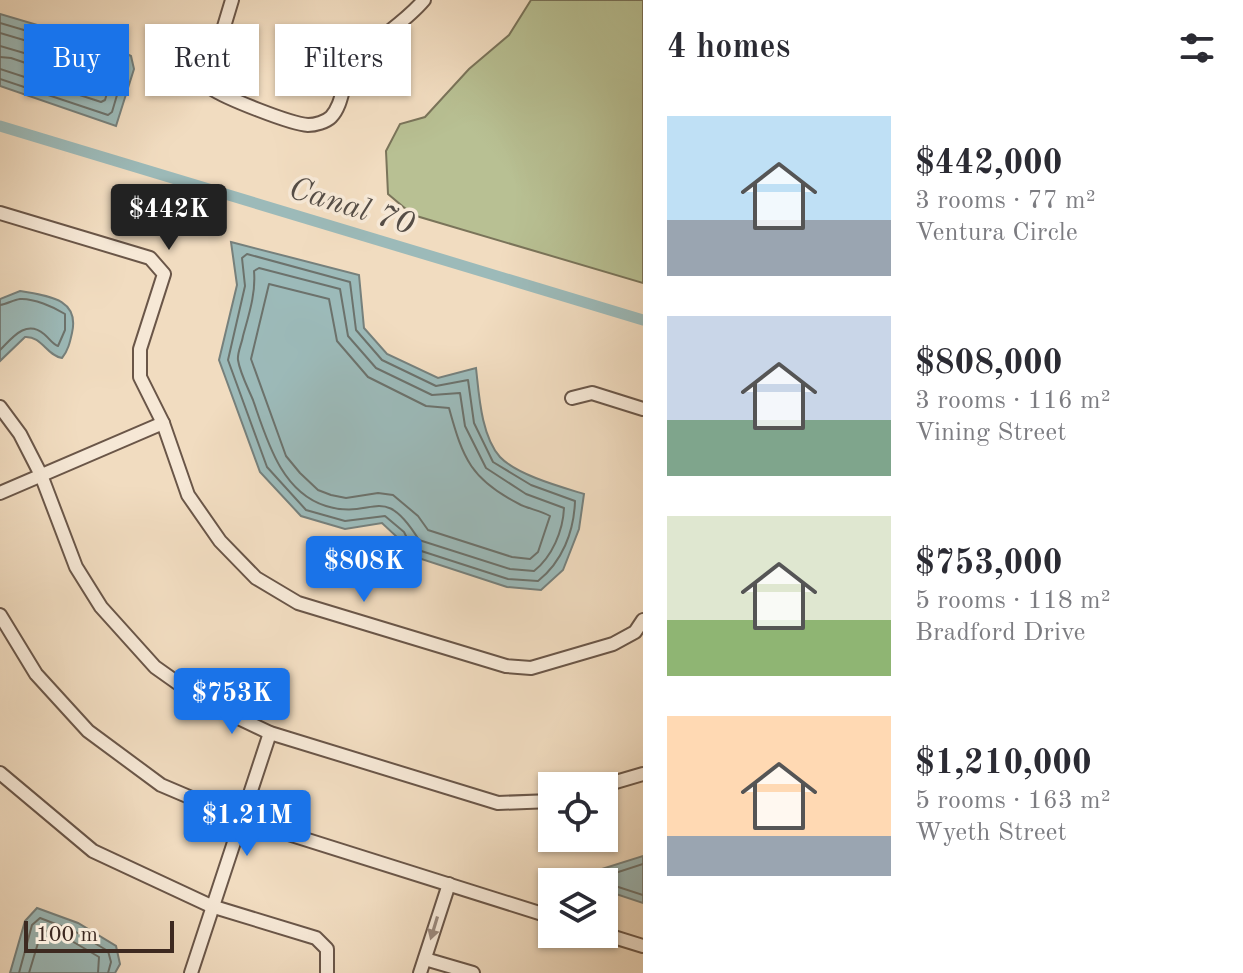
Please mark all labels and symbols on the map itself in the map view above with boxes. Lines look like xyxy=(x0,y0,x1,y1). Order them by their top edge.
water label: Canal 70 xyxy=(285,174,418,242)
pin: $442K xyxy=(113,184,225,252)
pin: $808K xyxy=(308,536,420,604)
pin: $753K xyxy=(176,668,288,736)
pin: $1.21M xyxy=(182,790,312,858)
scale bar xyxy=(24,917,174,953)
one-way arrow xyxy=(427,917,440,941)

